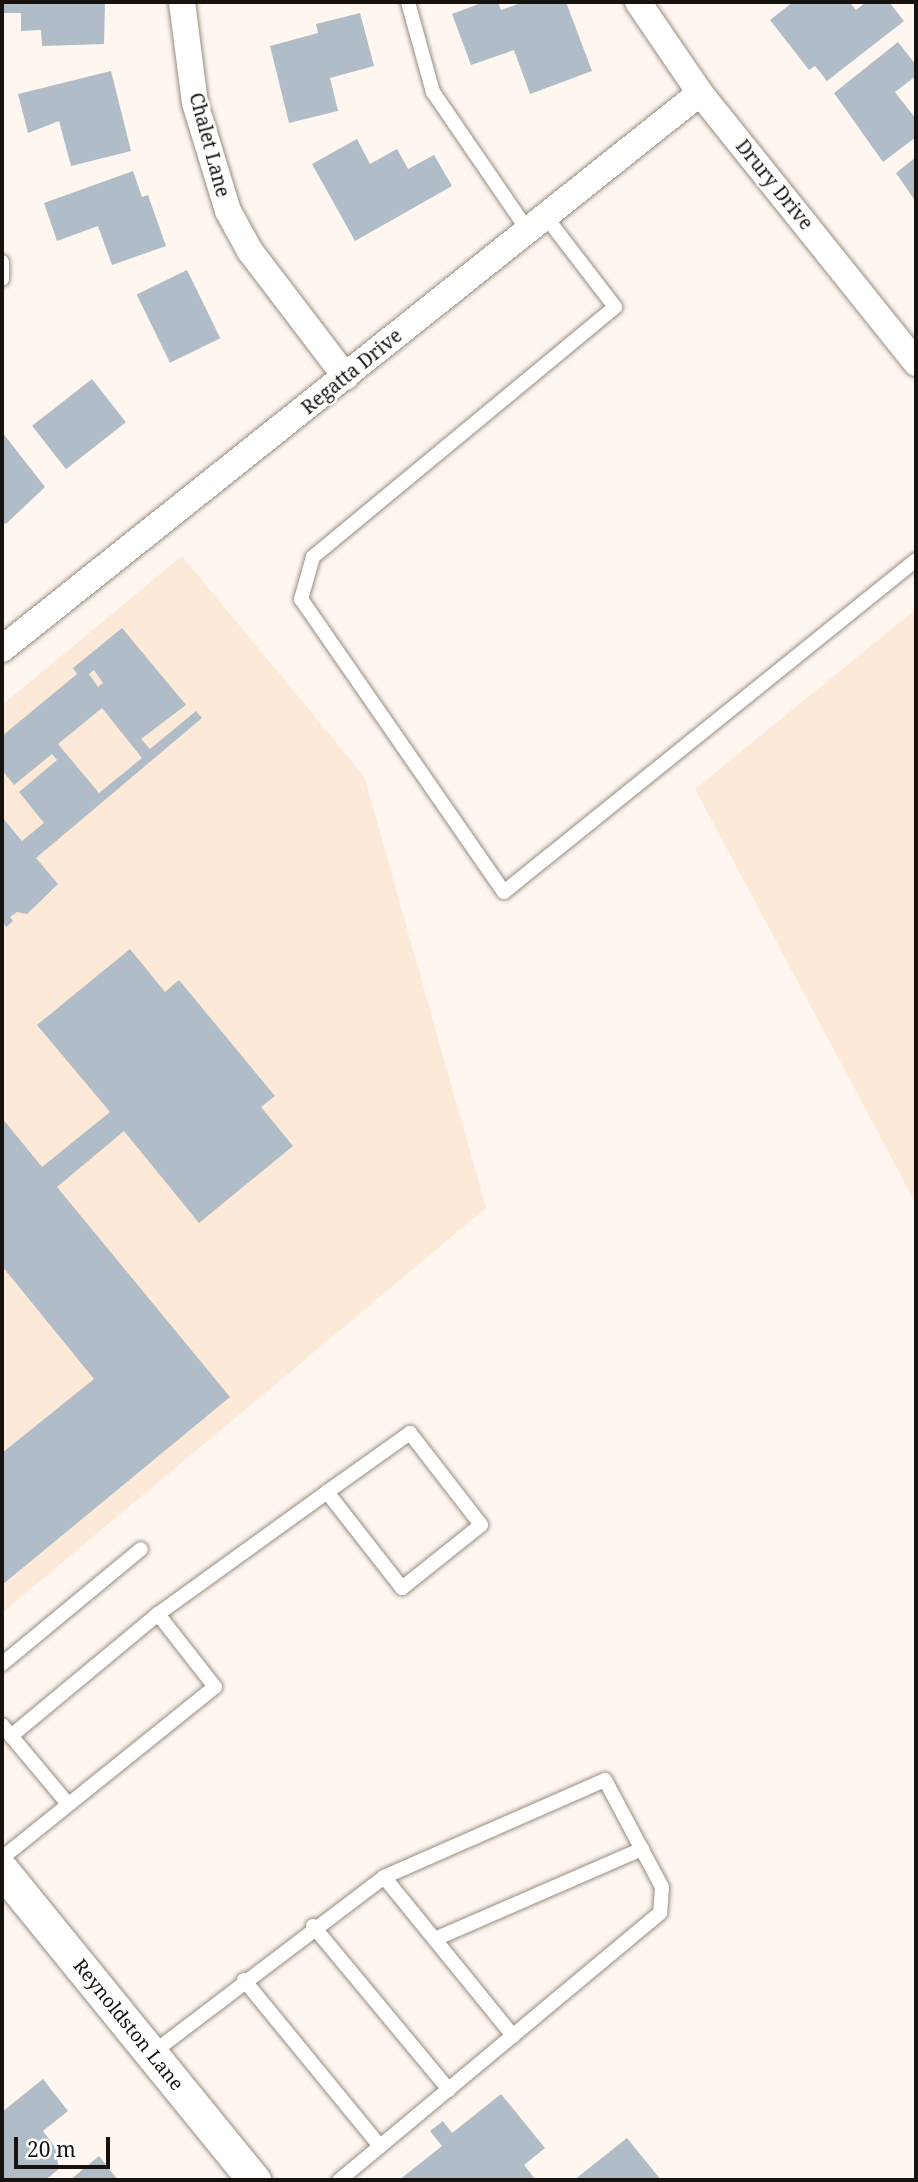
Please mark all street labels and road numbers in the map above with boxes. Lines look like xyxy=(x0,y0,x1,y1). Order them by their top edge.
street label: Chalet Lane xyxy=(184,90,234,200)
street label: Drury Drive xyxy=(731,135,817,235)
street label: Regatta Drive xyxy=(297,325,407,419)
street label: Reynoldston Lane xyxy=(68,1955,188,2095)

